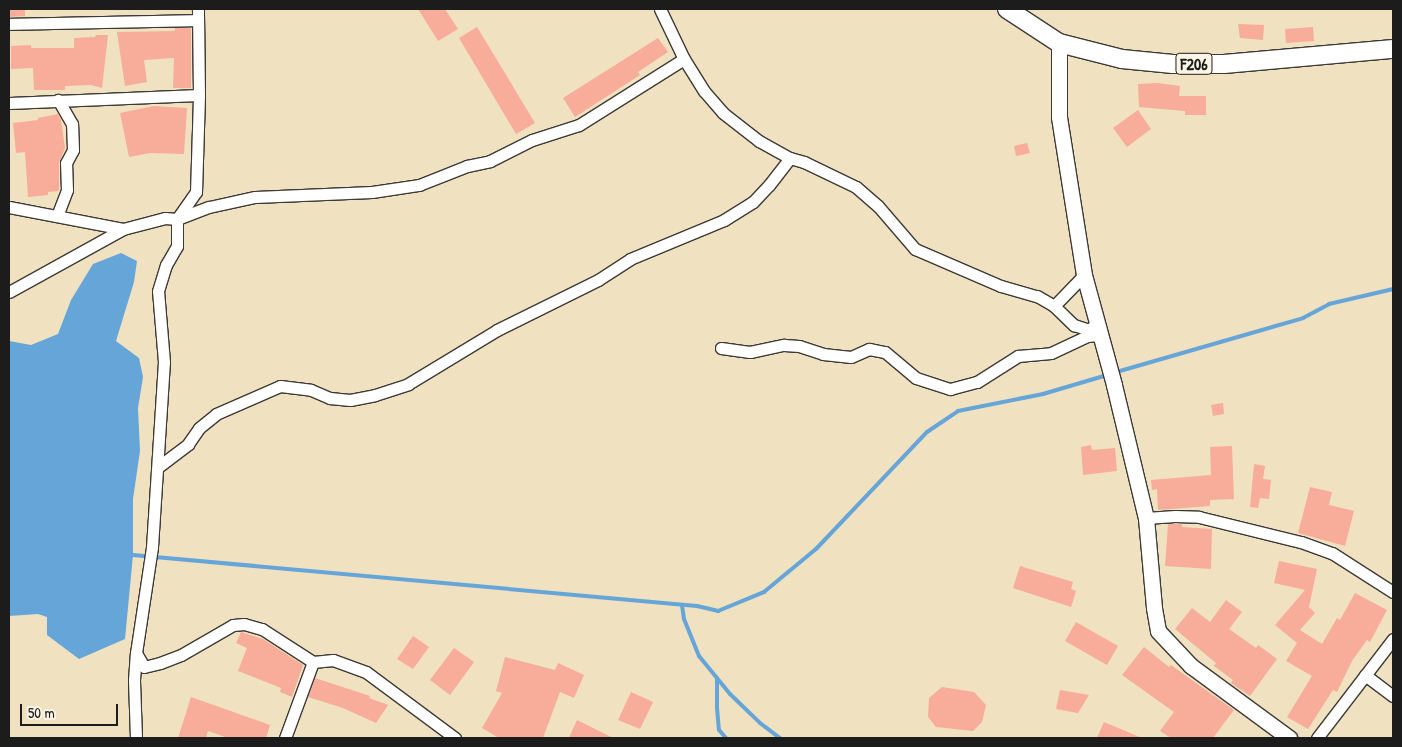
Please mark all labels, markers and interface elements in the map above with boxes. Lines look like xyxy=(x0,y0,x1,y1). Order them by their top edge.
road number: F206 xyxy=(1175,51,1213,78)
scale bar xyxy=(22,694,120,726)
text: 50 m xyxy=(28,702,55,723)

